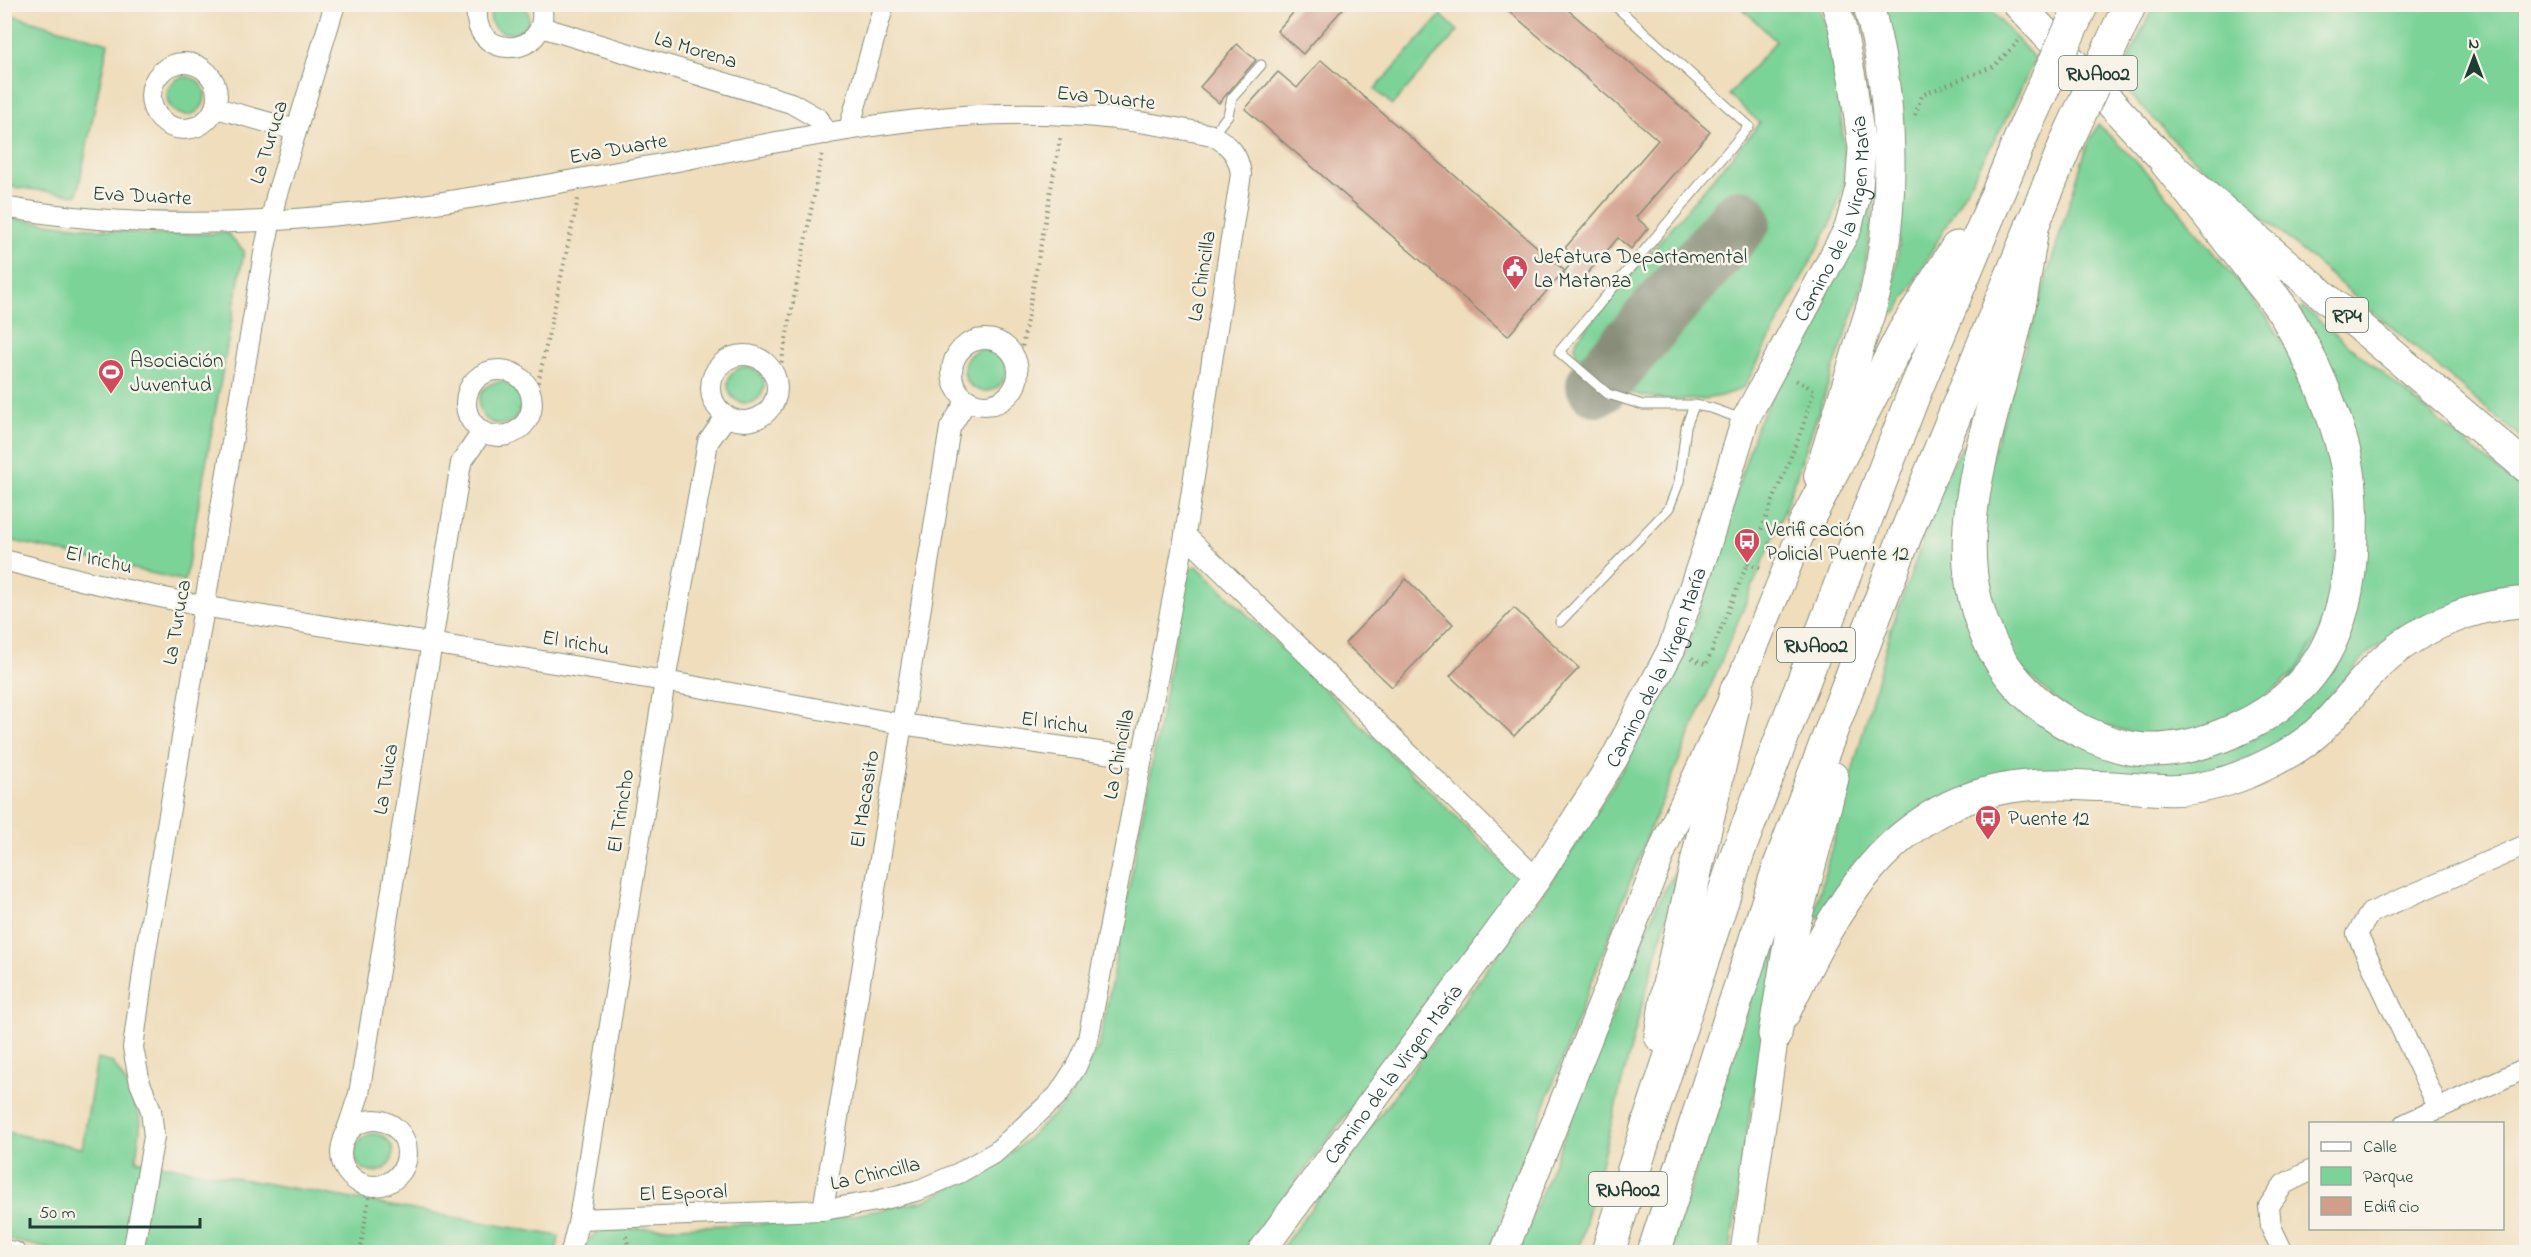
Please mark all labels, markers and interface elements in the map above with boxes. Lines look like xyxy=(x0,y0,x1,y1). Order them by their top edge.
street label: La Morena xyxy=(650,24,741,78)
north arrow xyxy=(2444,27,2504,87)
text: N xyxy=(2469,32,2480,56)
road number: RNA002 xyxy=(2059,56,2137,90)
street label: Eva Duarte xyxy=(1055,79,1157,119)
street label: La Turuca xyxy=(243,97,297,188)
street label: Camino de la Virgen María xyxy=(1787,114,1879,328)
street label: Eva Duarte xyxy=(567,126,670,173)
street label: Eva Duarte xyxy=(92,179,193,215)
street label: La Chincilla xyxy=(1181,229,1225,324)
place label: Jefatura Departamental La Matanza xyxy=(1534,243,1747,297)
public building icon: Jefatura Departamental La Matanza xyxy=(1500,253,1530,291)
road number: RP4 xyxy=(2326,298,2368,332)
place label: Asociación Juventud xyxy=(130,347,223,401)
sports icon: Asociación Juventud xyxy=(96,357,126,395)
place label: Verificación Policial Puente 12 xyxy=(1765,516,1909,570)
bus stop icon: Verificación Policial Puente 12 xyxy=(1732,526,1762,564)
street label: El Irichu xyxy=(62,539,135,583)
street label: Camino de la Virgen María xyxy=(1599,563,1716,774)
street label: La Turuca xyxy=(156,577,200,667)
street label: El Irichu xyxy=(540,623,612,665)
road number: RNA002 xyxy=(1777,628,1855,662)
street label: El Irichu xyxy=(1019,704,1091,744)
street label: La Chincilla xyxy=(1097,707,1143,802)
street label: La Tuica xyxy=(367,742,407,817)
street label: El Macasito xyxy=(843,748,889,850)
street label: El Trincho xyxy=(601,767,643,855)
bus stop icon: Puente 12 xyxy=(1973,803,2003,841)
place label: Puente 12 xyxy=(2008,805,2089,835)
street label: Camino de la Virgen María xyxy=(1318,978,1471,1171)
legend xyxy=(2309,1122,2504,1230)
text: Calle xyxy=(2363,1135,2398,1161)
street label: La Chincilla xyxy=(827,1150,923,1200)
text: Parque xyxy=(2363,1165,2414,1191)
road number: RNA002 xyxy=(1589,1172,1667,1206)
street label: El Esporal xyxy=(638,1177,728,1211)
scale bar xyxy=(30,1191,200,1229)
text: Edificio xyxy=(2363,1195,2419,1221)
text: 50 m xyxy=(39,1201,76,1227)

